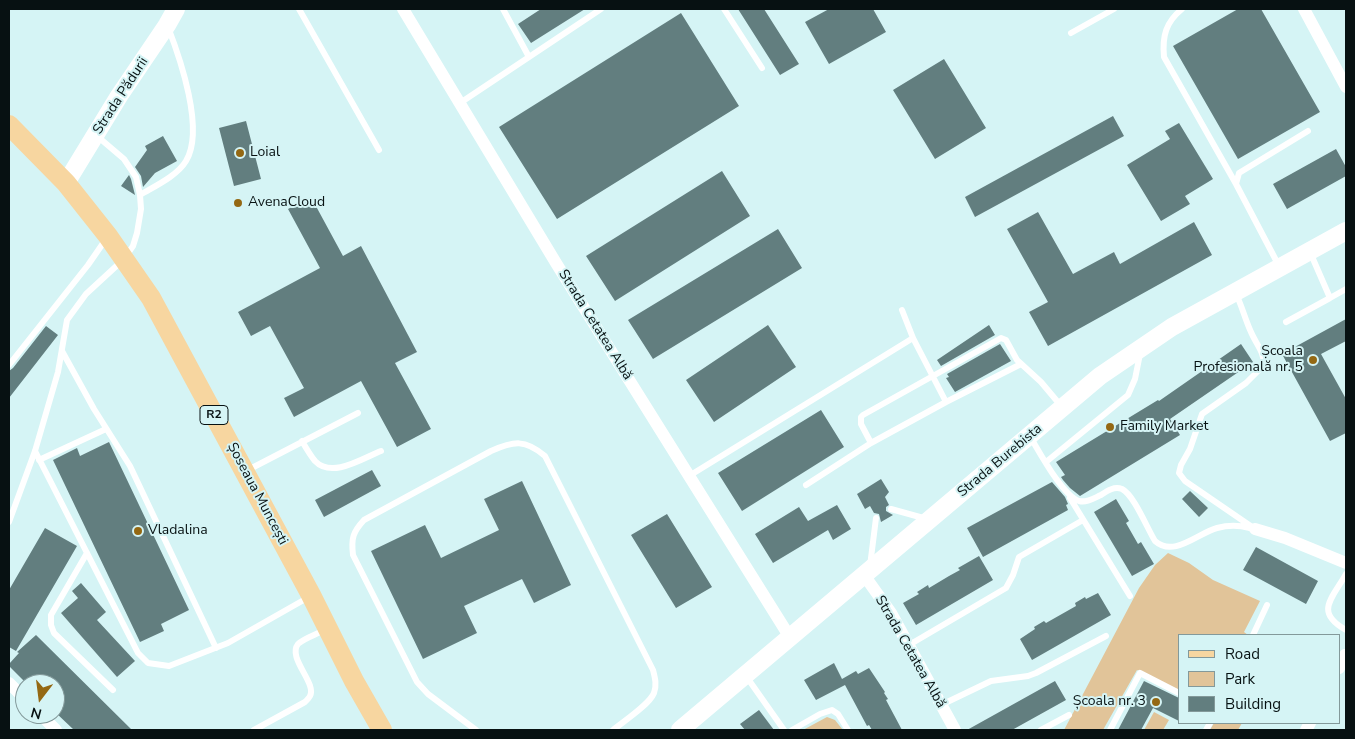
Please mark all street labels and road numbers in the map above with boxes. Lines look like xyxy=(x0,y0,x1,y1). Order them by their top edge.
street label: Strada Pădurii xyxy=(90,54,152,138)
street label: Strada Cetatea Albă xyxy=(554,267,636,383)
road number: R2 xyxy=(200,406,228,424)
street label: Strada Burebista xyxy=(954,421,1046,501)
street label: Șoseaua Muncești xyxy=(223,440,291,548)
street label: Strada Cetatea Albă xyxy=(871,593,949,711)

